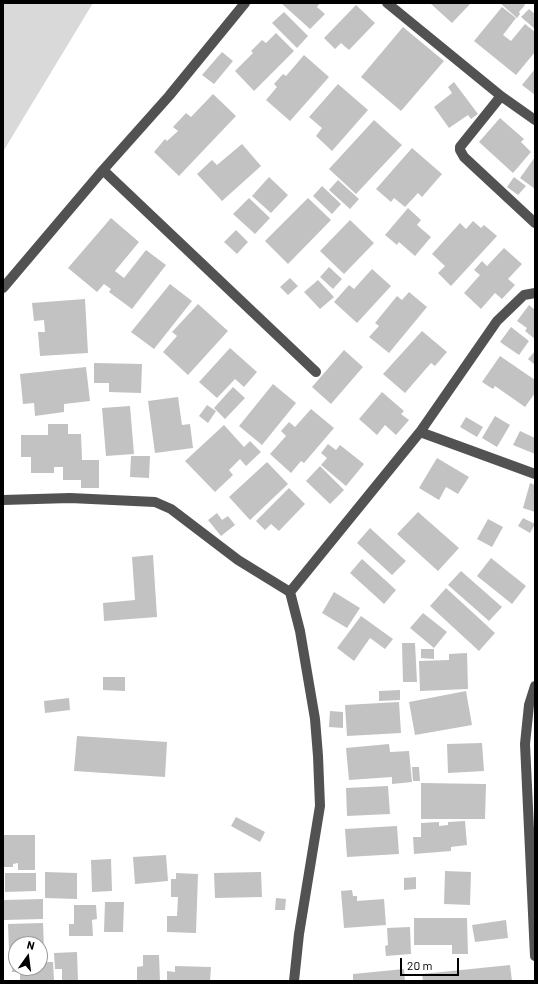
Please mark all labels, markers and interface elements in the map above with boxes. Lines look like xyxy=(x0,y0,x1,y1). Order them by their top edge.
north arrow xyxy=(8,936,48,976)
text: N xyxy=(26,938,36,952)
scale bar xyxy=(402,950,461,976)
text: 20 m xyxy=(407,958,433,972)

